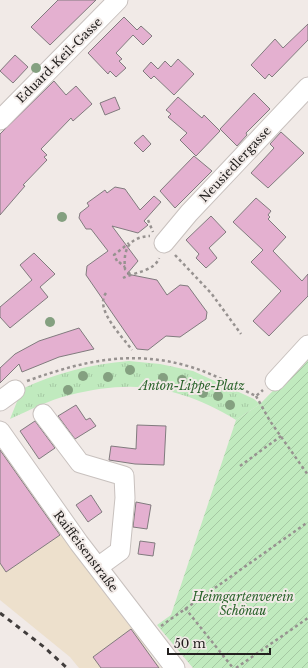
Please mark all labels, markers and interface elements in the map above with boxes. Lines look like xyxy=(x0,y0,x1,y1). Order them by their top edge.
street label: Eduard-Keil-Gasse xyxy=(13,14,105,106)
street label: Neusiedlergasse xyxy=(196,123,274,205)
park label: Anton-Lippe-Platz xyxy=(137,378,245,393)
street label: Raiffeisenstraße xyxy=(51,507,121,595)
park label: Heimgartenverein Schönau xyxy=(191,589,294,618)
scale bar xyxy=(168,630,270,656)
text: 50 m xyxy=(174,636,206,651)

